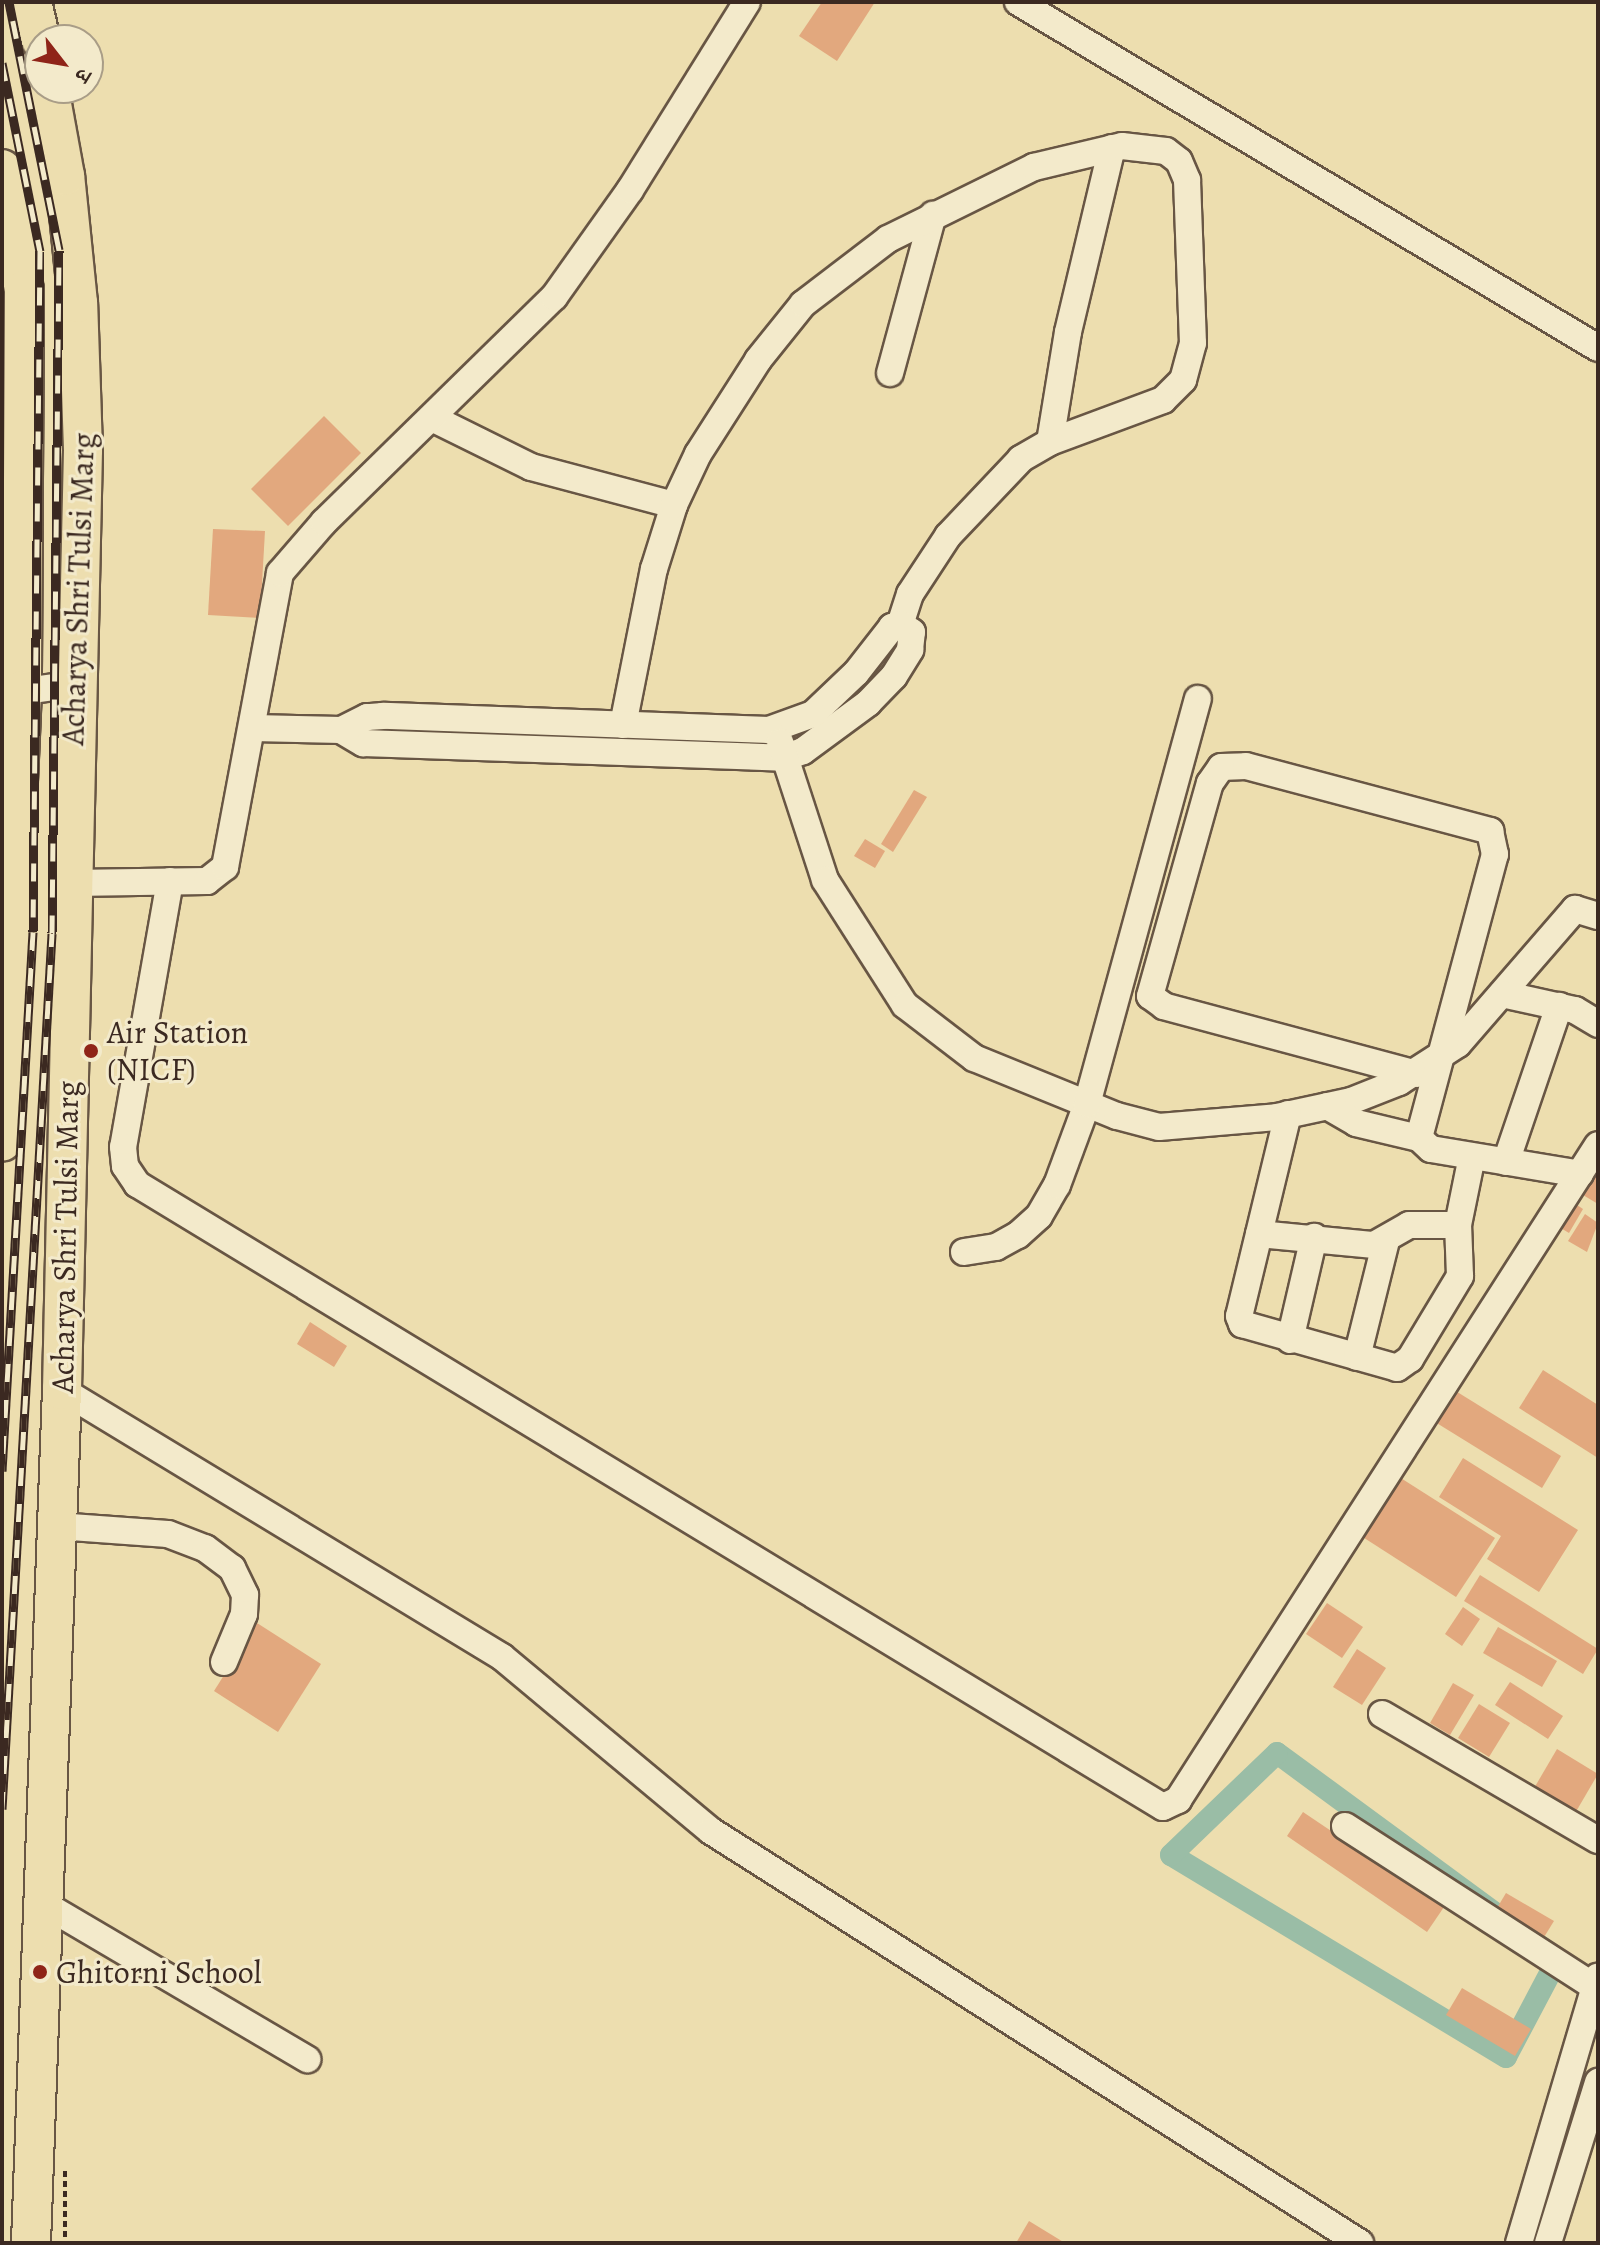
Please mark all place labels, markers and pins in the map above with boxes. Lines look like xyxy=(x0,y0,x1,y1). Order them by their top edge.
place label: Air Station (NICF) xyxy=(107,1014,248,1089)
marker: Air Station (NICF) xyxy=(82,1042,100,1060)
place label: Ghitorni School xyxy=(56,1953,261,1991)
marker: Ghitorni School xyxy=(31,1963,49,1981)

